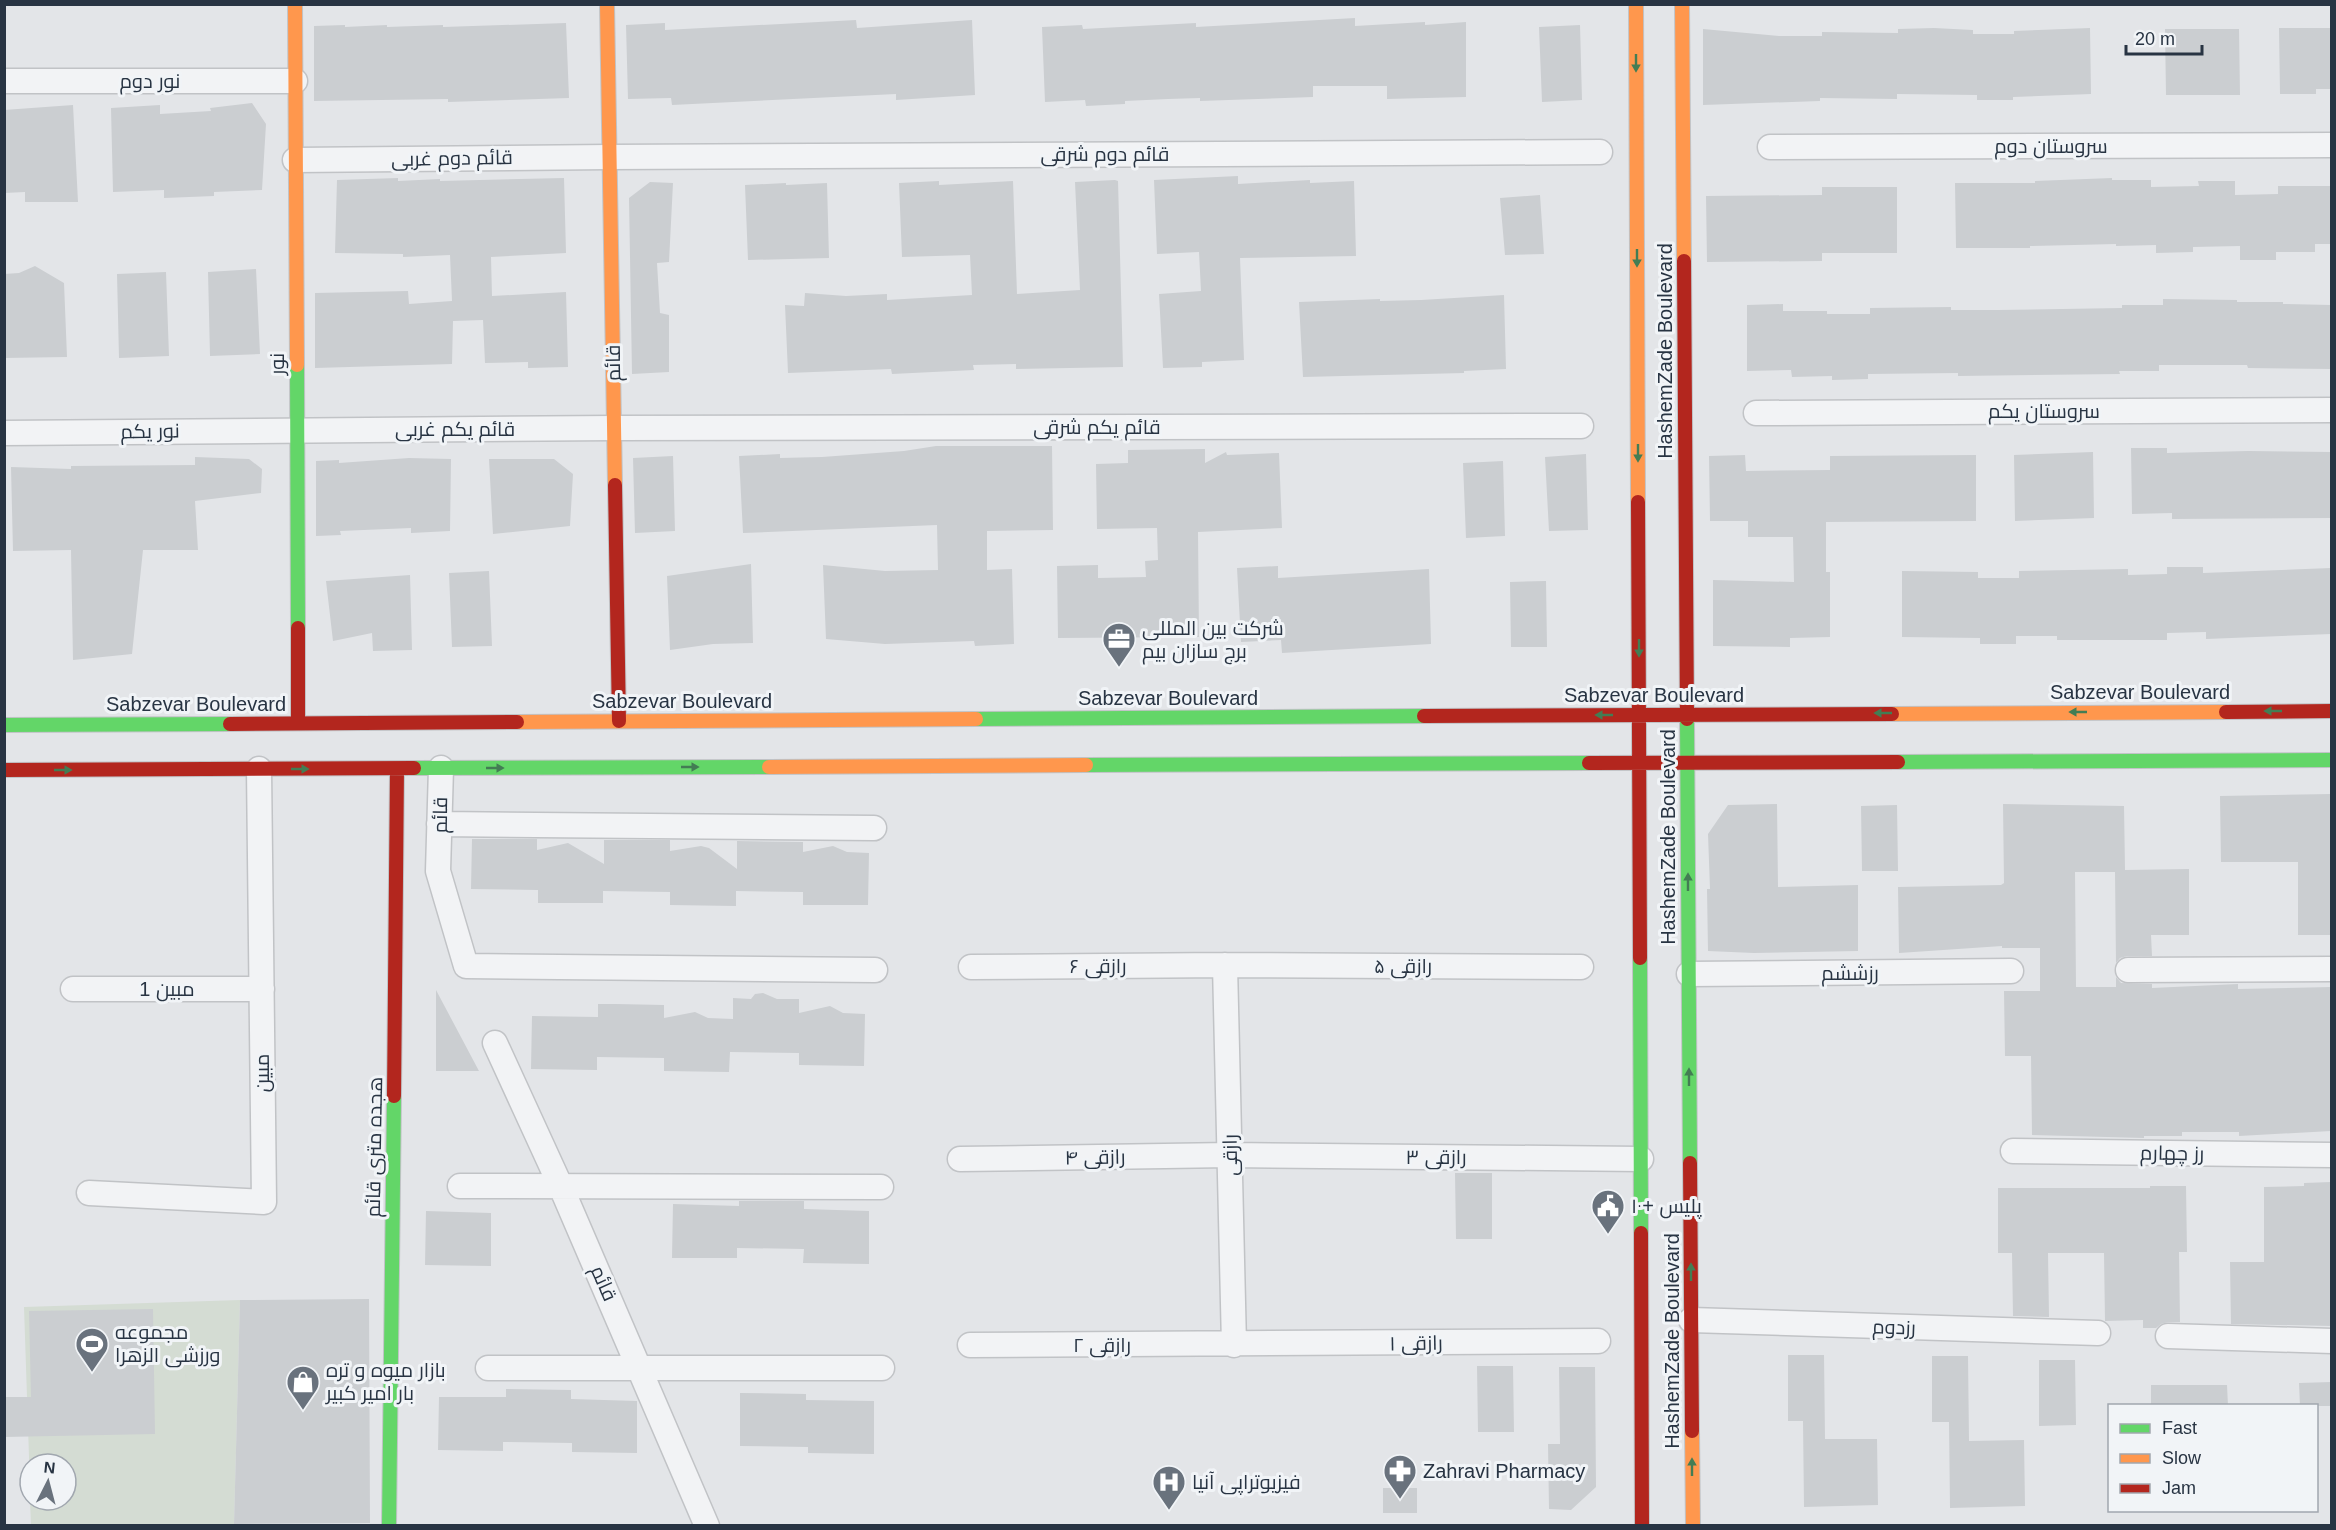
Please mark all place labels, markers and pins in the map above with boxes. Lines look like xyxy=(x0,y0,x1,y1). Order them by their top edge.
place label: شرکت بین المللی برج سازان بیم xyxy=(1142,617,1284,665)
office icon: شرکت بین المللی برج سازان بیم xyxy=(1101,621,1137,668)
public building icon: پلیس +۱۰ xyxy=(1590,1188,1626,1235)
place label: پلیس +۱۰ xyxy=(1631,1195,1702,1219)
place label: مجموعه ورزشی الزهرا xyxy=(115,1321,220,1368)
sports icon: مجموعه ورزشی الزهرا xyxy=(74,1326,110,1373)
place label: بازار میوه و تره بار امیر کبیر xyxy=(325,1359,446,1405)
shop icon: بازار میوه و تره بار امیر کبیر xyxy=(285,1364,321,1411)
pharmacy icon: Zahravi Pharmacy xyxy=(1382,1453,1418,1500)
place label: Zahravi Pharmacy xyxy=(1423,1460,1585,1482)
hospital icon: فیزیوتراپی آنیا xyxy=(1151,1464,1187,1511)
place label: فیزیوتراپی آنیا xyxy=(1192,1471,1301,1495)

